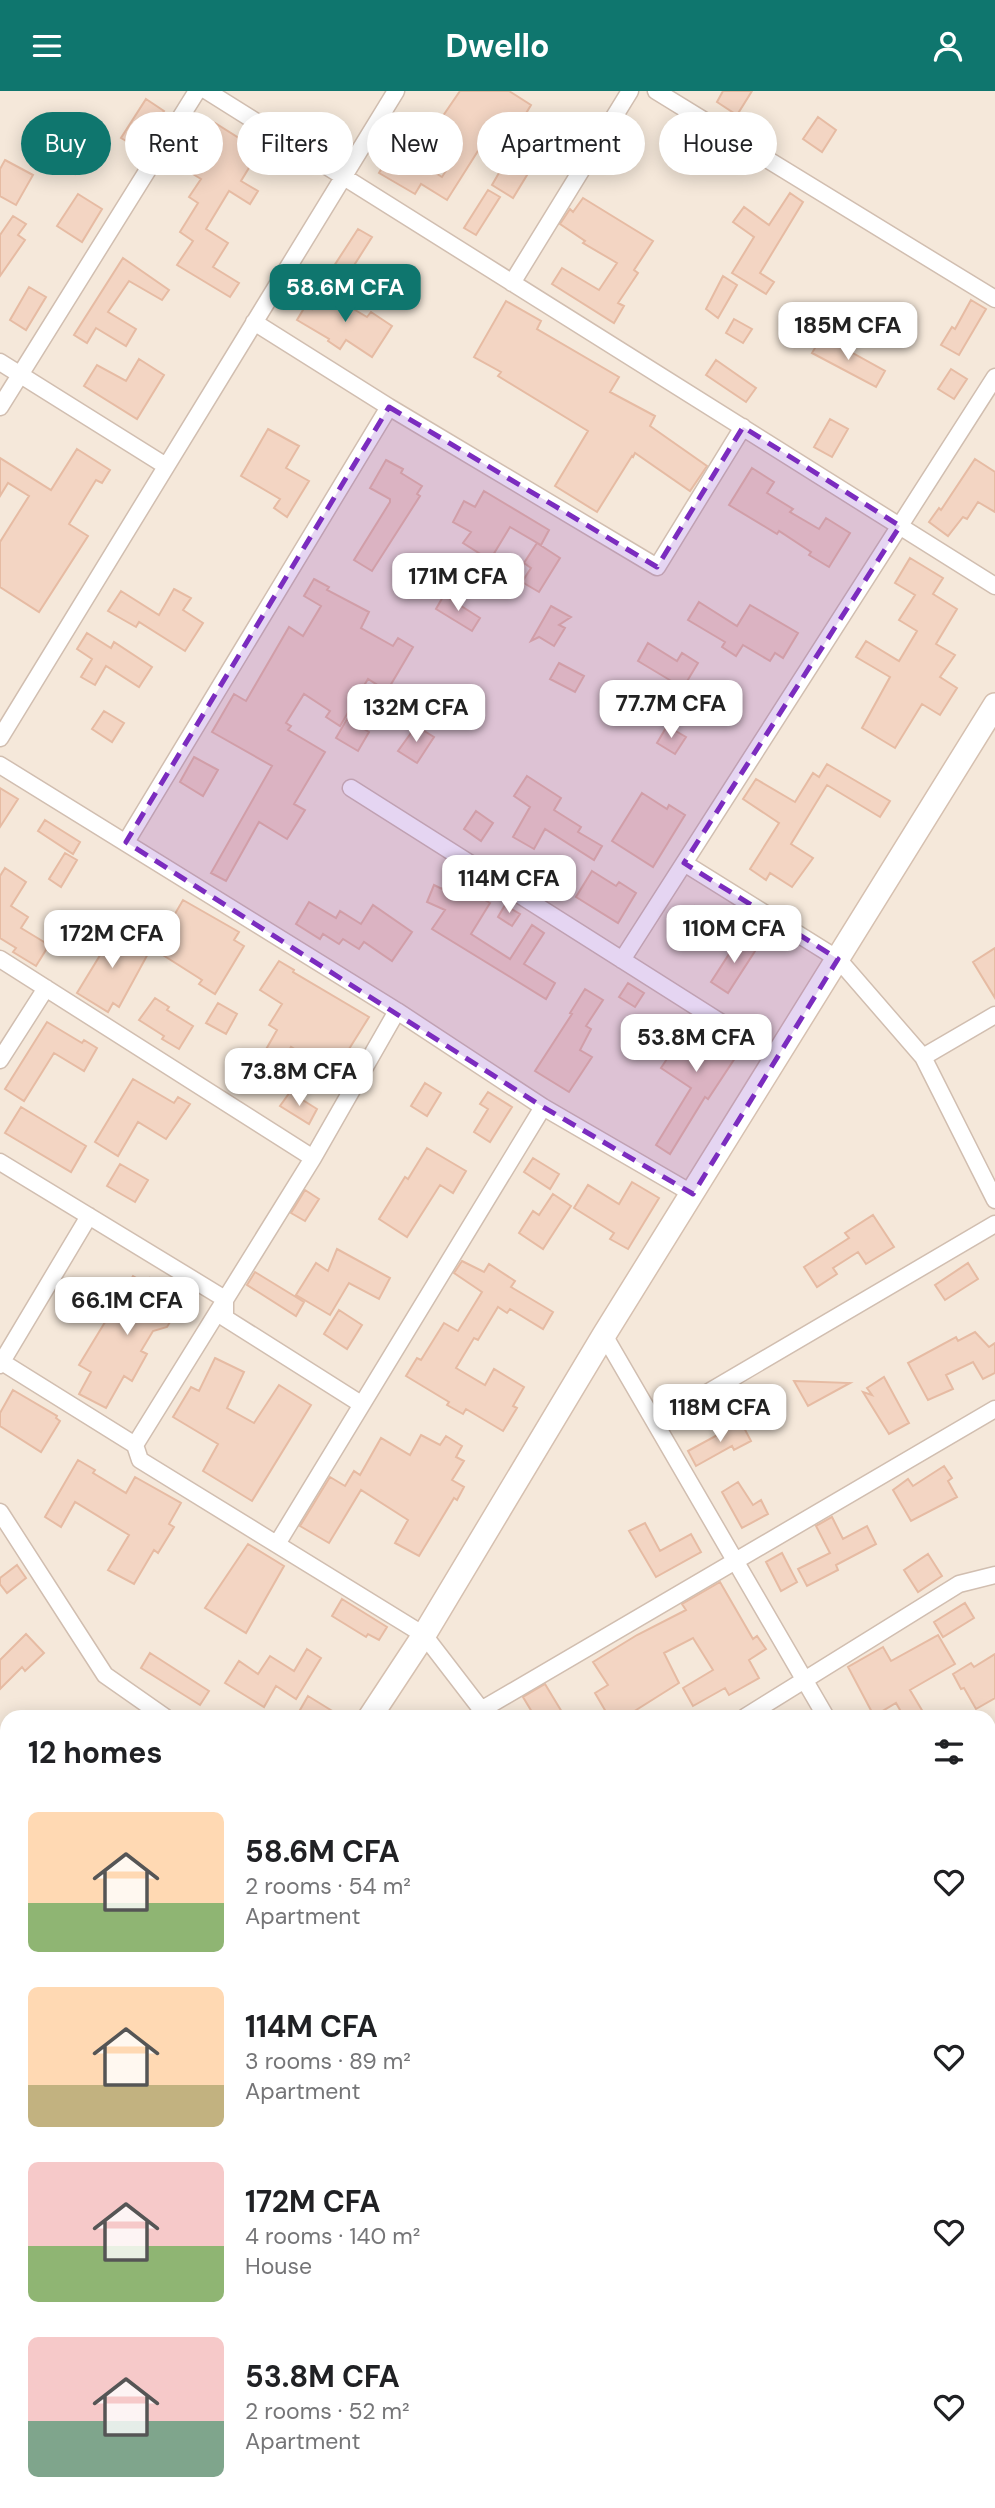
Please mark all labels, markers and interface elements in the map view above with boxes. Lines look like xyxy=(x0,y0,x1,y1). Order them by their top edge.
text: Dwello xyxy=(445,25,550,67)
icon: menu xyxy=(28,27,66,65)
icon: person xyxy=(929,27,967,65)
chip: Buy xyxy=(21,112,111,175)
chip: Rent xyxy=(125,112,223,175)
chip: Filters xyxy=(237,112,353,175)
chip: New xyxy=(367,112,463,175)
chip: Apartment xyxy=(477,112,645,175)
chip: House xyxy=(659,112,777,175)
pin: 58.6M CFA xyxy=(265,265,425,324)
text: 58.6M CFA xyxy=(286,272,404,302)
pin: 185M CFA xyxy=(776,303,920,362)
text: 185M CFA xyxy=(794,310,902,340)
pin: 171M CFA xyxy=(386,553,530,613)
text: 171M CFA xyxy=(408,561,508,591)
pin: 77.7M CFA xyxy=(591,681,751,740)
pin: 132M CFA xyxy=(344,685,488,744)
text: 77.7M CFA xyxy=(616,688,726,718)
text: 132M CFA xyxy=(363,692,469,722)
pin: 114M CFA xyxy=(437,855,581,915)
text: 114M CFA xyxy=(458,863,560,893)
pin: 110M CFA xyxy=(662,905,806,965)
pin: 172M CFA xyxy=(40,911,184,970)
text: 110M CFA xyxy=(682,913,786,943)
text: 172M CFA xyxy=(60,918,164,948)
pin: 53.8M CFA xyxy=(616,1014,776,1074)
text: 53.8M CFA xyxy=(637,1022,755,1052)
pin: 73.8M CFA xyxy=(219,1049,379,1108)
text: 73.8M CFA xyxy=(241,1056,357,1086)
pin: 66.1M CFA xyxy=(47,1277,207,1337)
text: 66.1M CFA xyxy=(71,1285,183,1315)
pin: 118M CFA xyxy=(648,1385,792,1444)
text: 118M CFA xyxy=(669,1392,771,1422)
text: 12 homes xyxy=(28,1733,162,1772)
icon: filters xyxy=(930,1733,968,1771)
text: 58.6M CFA xyxy=(245,1832,400,1871)
icon: home xyxy=(84,1840,168,1924)
icon: heart xyxy=(930,1863,968,1901)
text: 2 rooms · 54 m² xyxy=(245,1871,411,1901)
text: Apartment xyxy=(245,1901,360,1931)
text: 114M CFA xyxy=(245,2007,378,2046)
icon: home xyxy=(84,2015,168,2099)
icon: heart xyxy=(930,2038,968,2076)
text: 3 rooms · 89 m² xyxy=(245,2046,411,2076)
text: Apartment xyxy=(245,2076,360,2106)
text: 172M CFA xyxy=(245,2182,380,2221)
icon: home xyxy=(84,2190,168,2274)
icon: heart xyxy=(930,2213,968,2251)
text: 4 rooms · 140 m² xyxy=(245,2221,420,2251)
text: House xyxy=(245,2251,312,2281)
text: 53.8M CFA xyxy=(245,2357,400,2396)
icon: home xyxy=(84,2365,168,2449)
icon: heart xyxy=(930,2388,968,2426)
text: 2 rooms · 52 m² xyxy=(245,2396,410,2426)
text: Apartment xyxy=(245,2426,360,2456)

